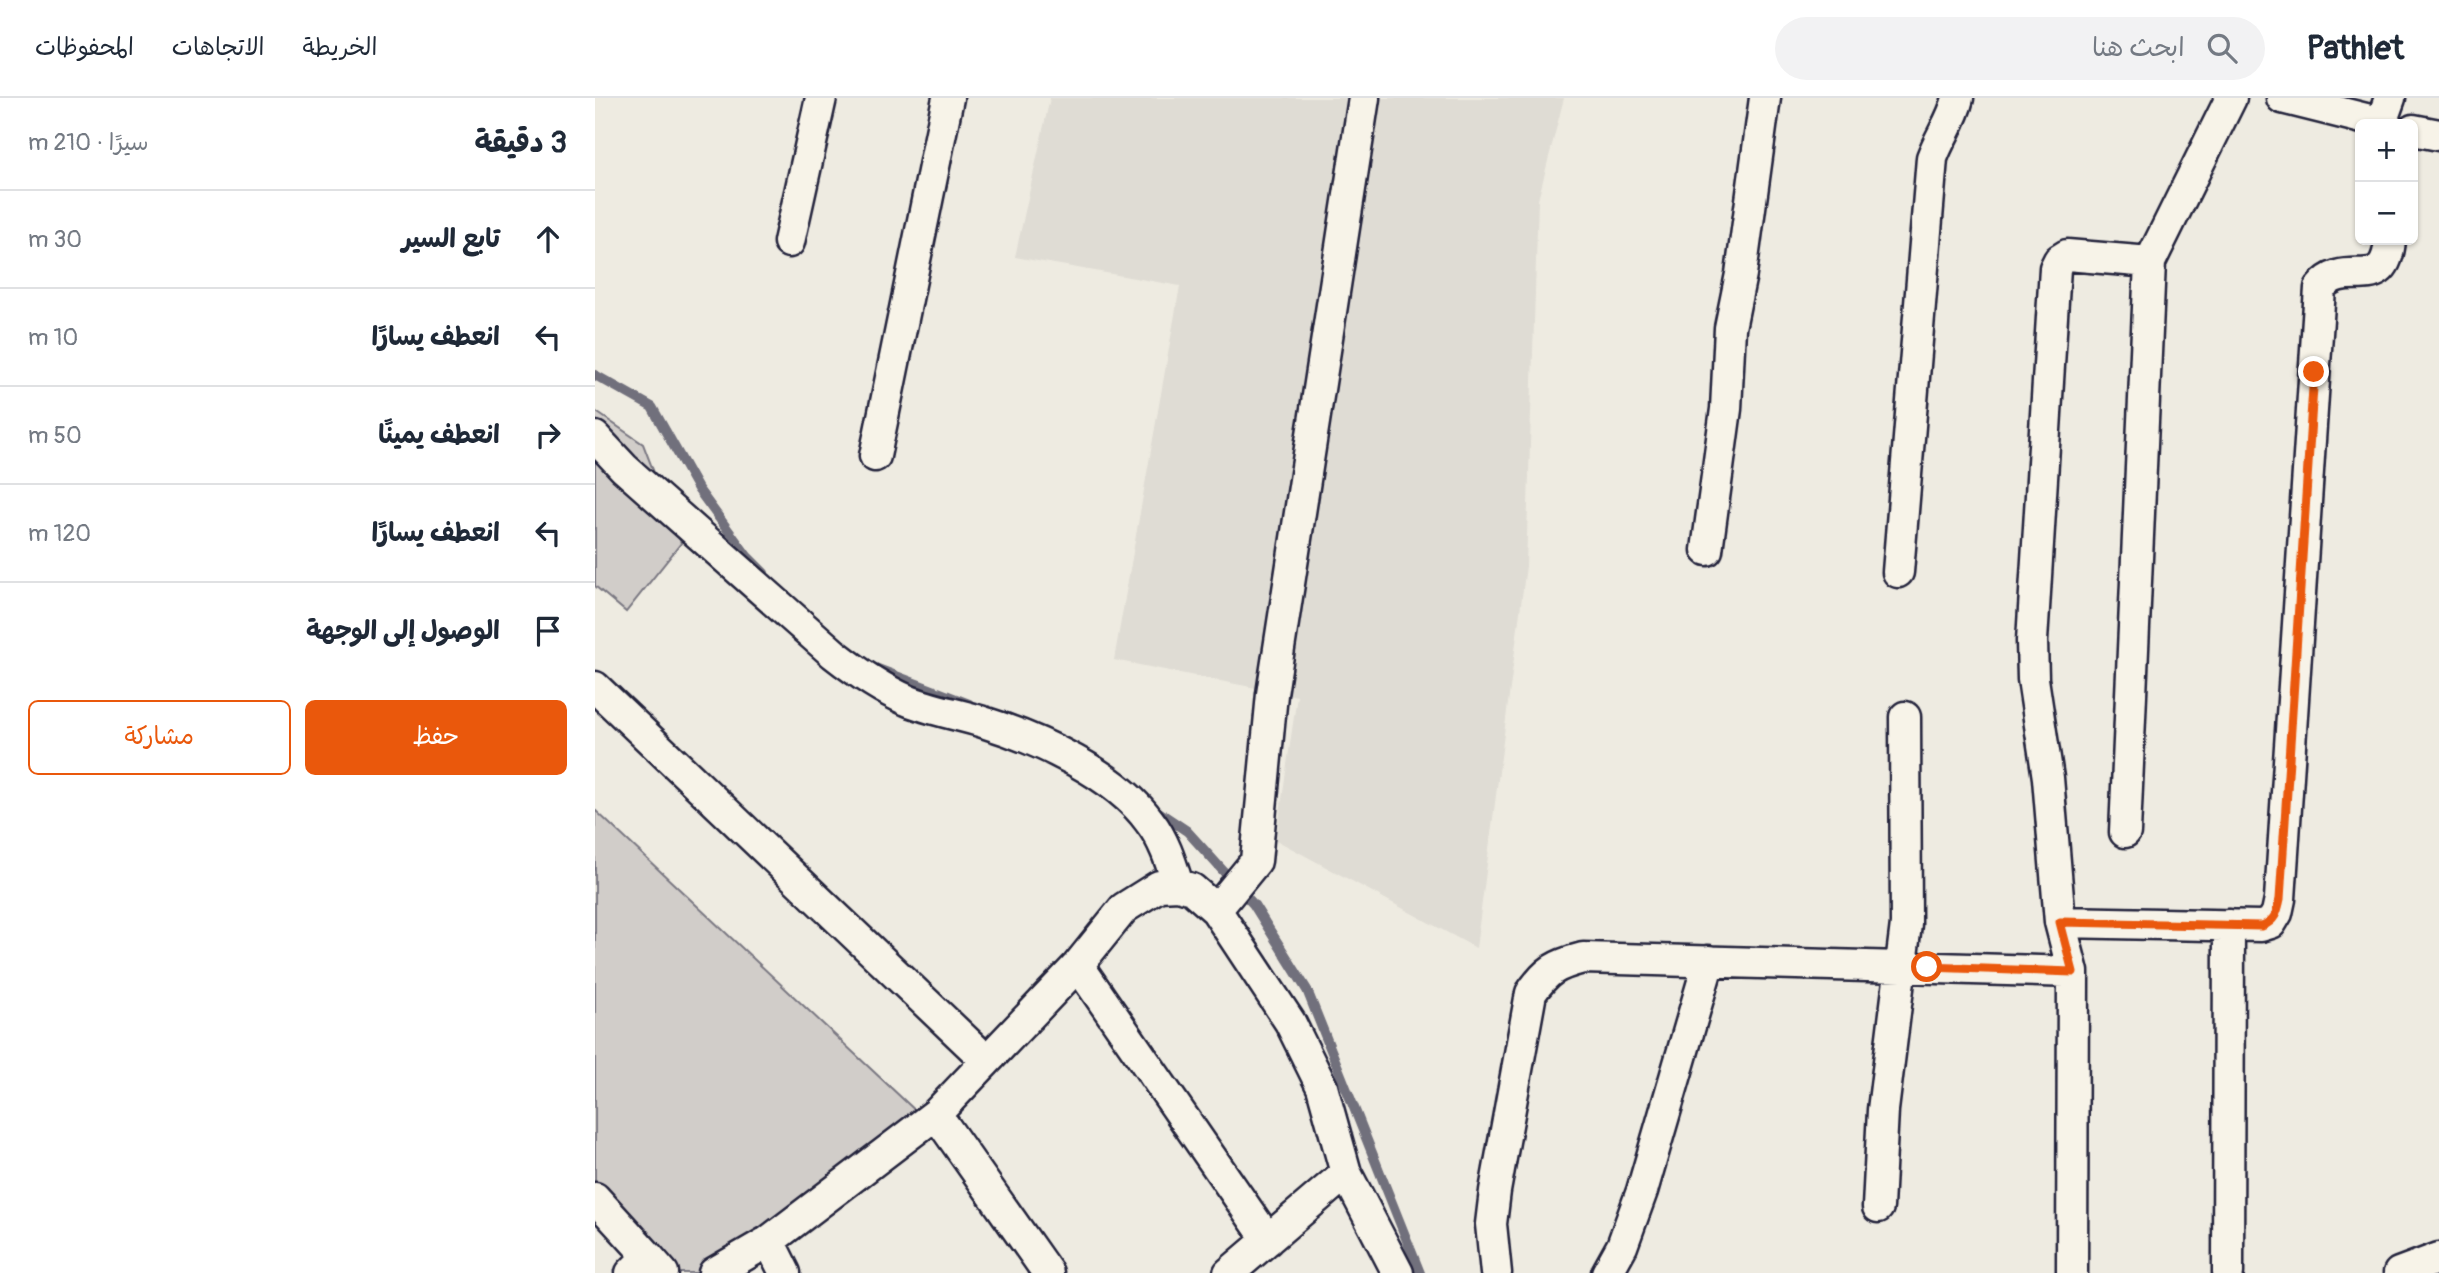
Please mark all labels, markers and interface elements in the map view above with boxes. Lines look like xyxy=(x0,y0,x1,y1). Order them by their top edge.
search box xyxy=(1775,17,2265,80)
text: Pathlet xyxy=(2307,28,2404,69)
icon: search xyxy=(2203,29,2241,67)
text: ابحث هنا xyxy=(2092,32,2185,64)
text: المحفوظات xyxy=(35,33,134,62)
text: الاتجاهات xyxy=(172,33,265,62)
text: الخريطة xyxy=(303,33,377,62)
map controls xyxy=(2355,119,2418,245)
button: + xyxy=(2355,119,2418,182)
text: 3 دقيقة xyxy=(475,124,567,161)
text: سيرًا · 210 m xyxy=(28,128,148,157)
button: − xyxy=(2355,182,2418,245)
icon: ahead xyxy=(529,220,567,258)
text: تابع السير xyxy=(402,223,500,255)
text: 30 m xyxy=(28,225,82,254)
icon: left xyxy=(529,318,567,356)
text: انعطف يسارًا xyxy=(371,321,500,353)
text: 10 m xyxy=(28,323,78,352)
route end xyxy=(2298,356,2329,387)
icon: right xyxy=(529,416,567,454)
text: انعطف يمينًا xyxy=(378,419,500,451)
text: 50 m xyxy=(28,421,82,450)
icon: left xyxy=(529,514,567,552)
text: انعطف يسارًا xyxy=(371,517,500,549)
text: 120 m xyxy=(28,519,91,548)
icon: arrive xyxy=(529,612,567,650)
text: الوصول إلى الوجهة xyxy=(306,615,500,647)
button: مشاركة xyxy=(28,700,291,775)
button: حفظ xyxy=(305,700,567,775)
route start xyxy=(1911,951,1942,982)

